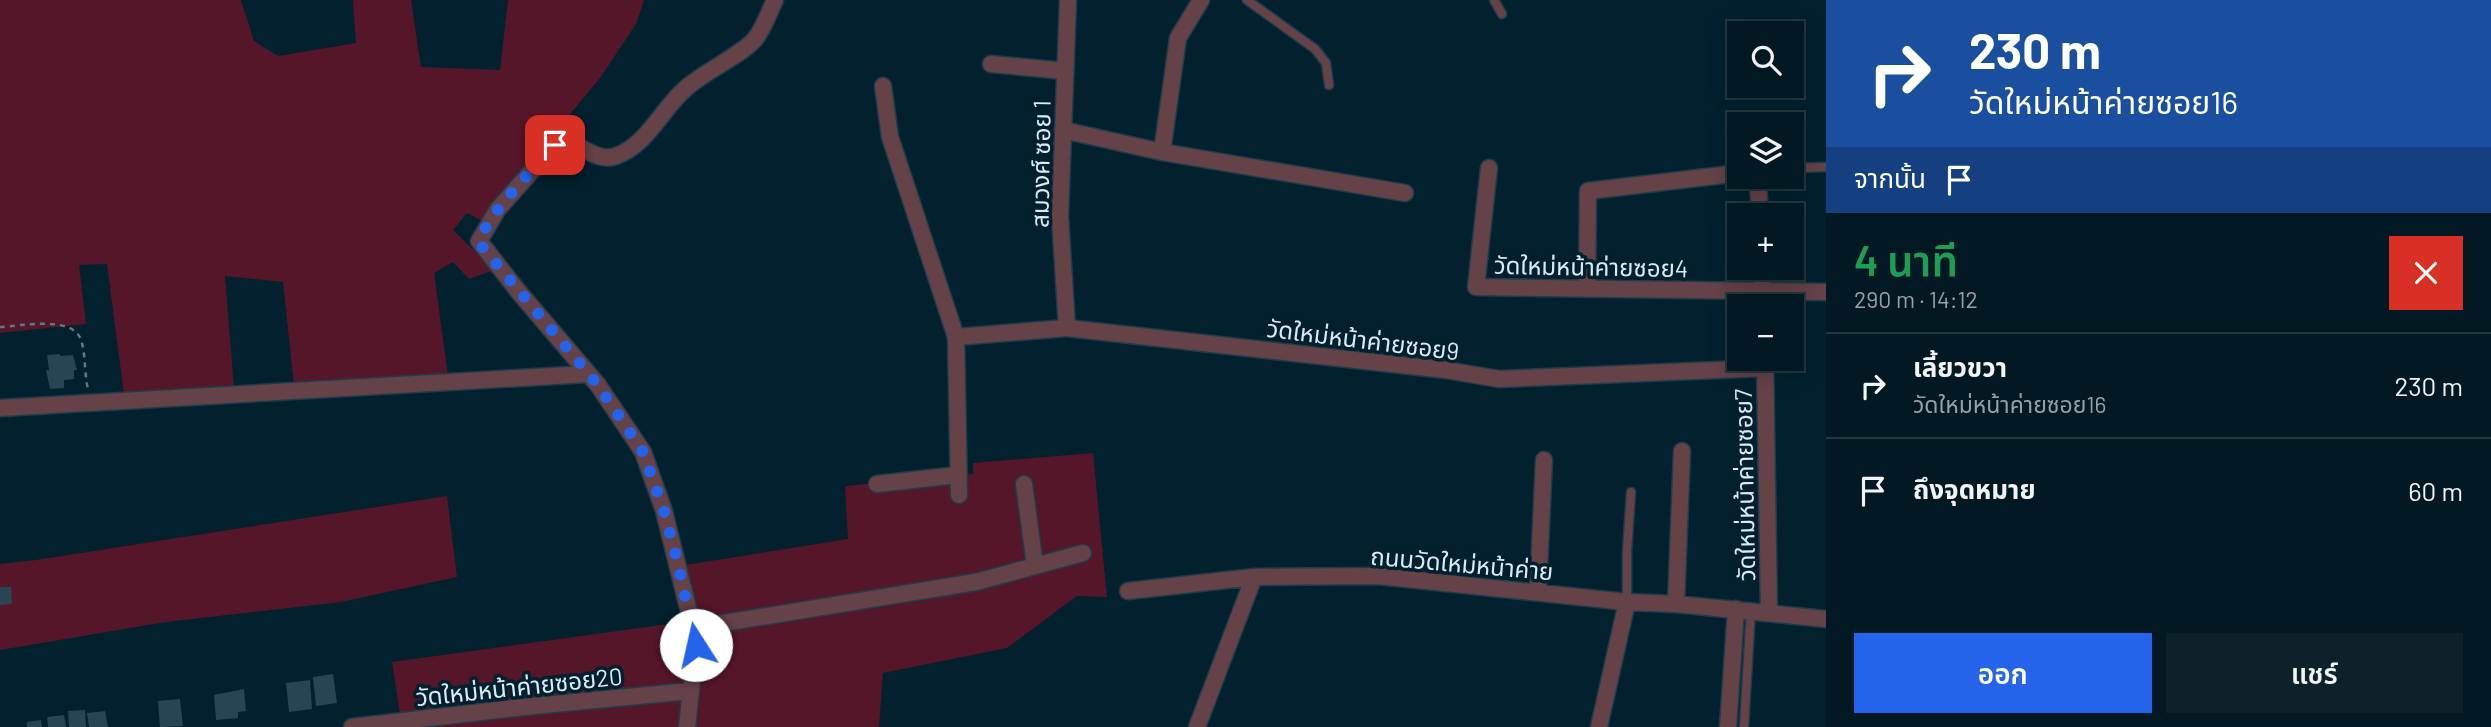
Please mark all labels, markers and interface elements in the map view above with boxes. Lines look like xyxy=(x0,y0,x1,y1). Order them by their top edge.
text: 230 m xyxy=(1969,20,2101,79)
map controls xyxy=(1727,21,1804,371)
button: search xyxy=(1727,21,1804,98)
icon: right xyxy=(1854,28,1945,119)
text: วัดใหม่หน้าค่ายซอย16 xyxy=(1969,82,2238,120)
street label: สมวงศ์ ซอย 1 xyxy=(1024,100,1056,228)
button: layers xyxy=(1727,112,1804,189)
pin xyxy=(525,115,585,175)
icon: arrive xyxy=(536,126,574,164)
icon: arrive xyxy=(1940,161,1978,199)
text: จากนั้น xyxy=(1854,162,1926,193)
button: + xyxy=(1727,203,1804,280)
text: 4 นาที xyxy=(1854,234,1958,284)
button: close xyxy=(2389,236,2463,310)
street label: วัดใหม่หน้าค่ายซอย4 xyxy=(1494,250,1688,282)
text: 290 m · 14:12 xyxy=(1854,285,1978,313)
button: − xyxy=(1727,294,1804,371)
street label: วัดใหม่หน้าค่ายซอย9 xyxy=(1265,313,1461,365)
text: เลี้ยวขวา xyxy=(1913,351,2007,382)
icon: right xyxy=(1854,367,1892,405)
text: 230 m xyxy=(2394,370,2463,401)
street label: วัดใหม่หน้าค่ายซอย7 xyxy=(1728,389,1760,581)
text: วัดใหม่หน้าค่ายซอย16 xyxy=(1913,390,2106,418)
icon: arrive xyxy=(1854,472,1892,510)
text: ถึงจุดหมาย xyxy=(1913,473,2036,504)
text: 60 m xyxy=(2408,475,2463,506)
street label: ถนนวัดใหม่หน้าค่าย xyxy=(1369,541,1555,585)
position arrow xyxy=(659,608,733,682)
button: ออก xyxy=(1854,633,2152,713)
button: แชร์ xyxy=(2166,633,2463,713)
street label: วัดใหม่หน้าค่ายซอย20 xyxy=(414,661,624,711)

